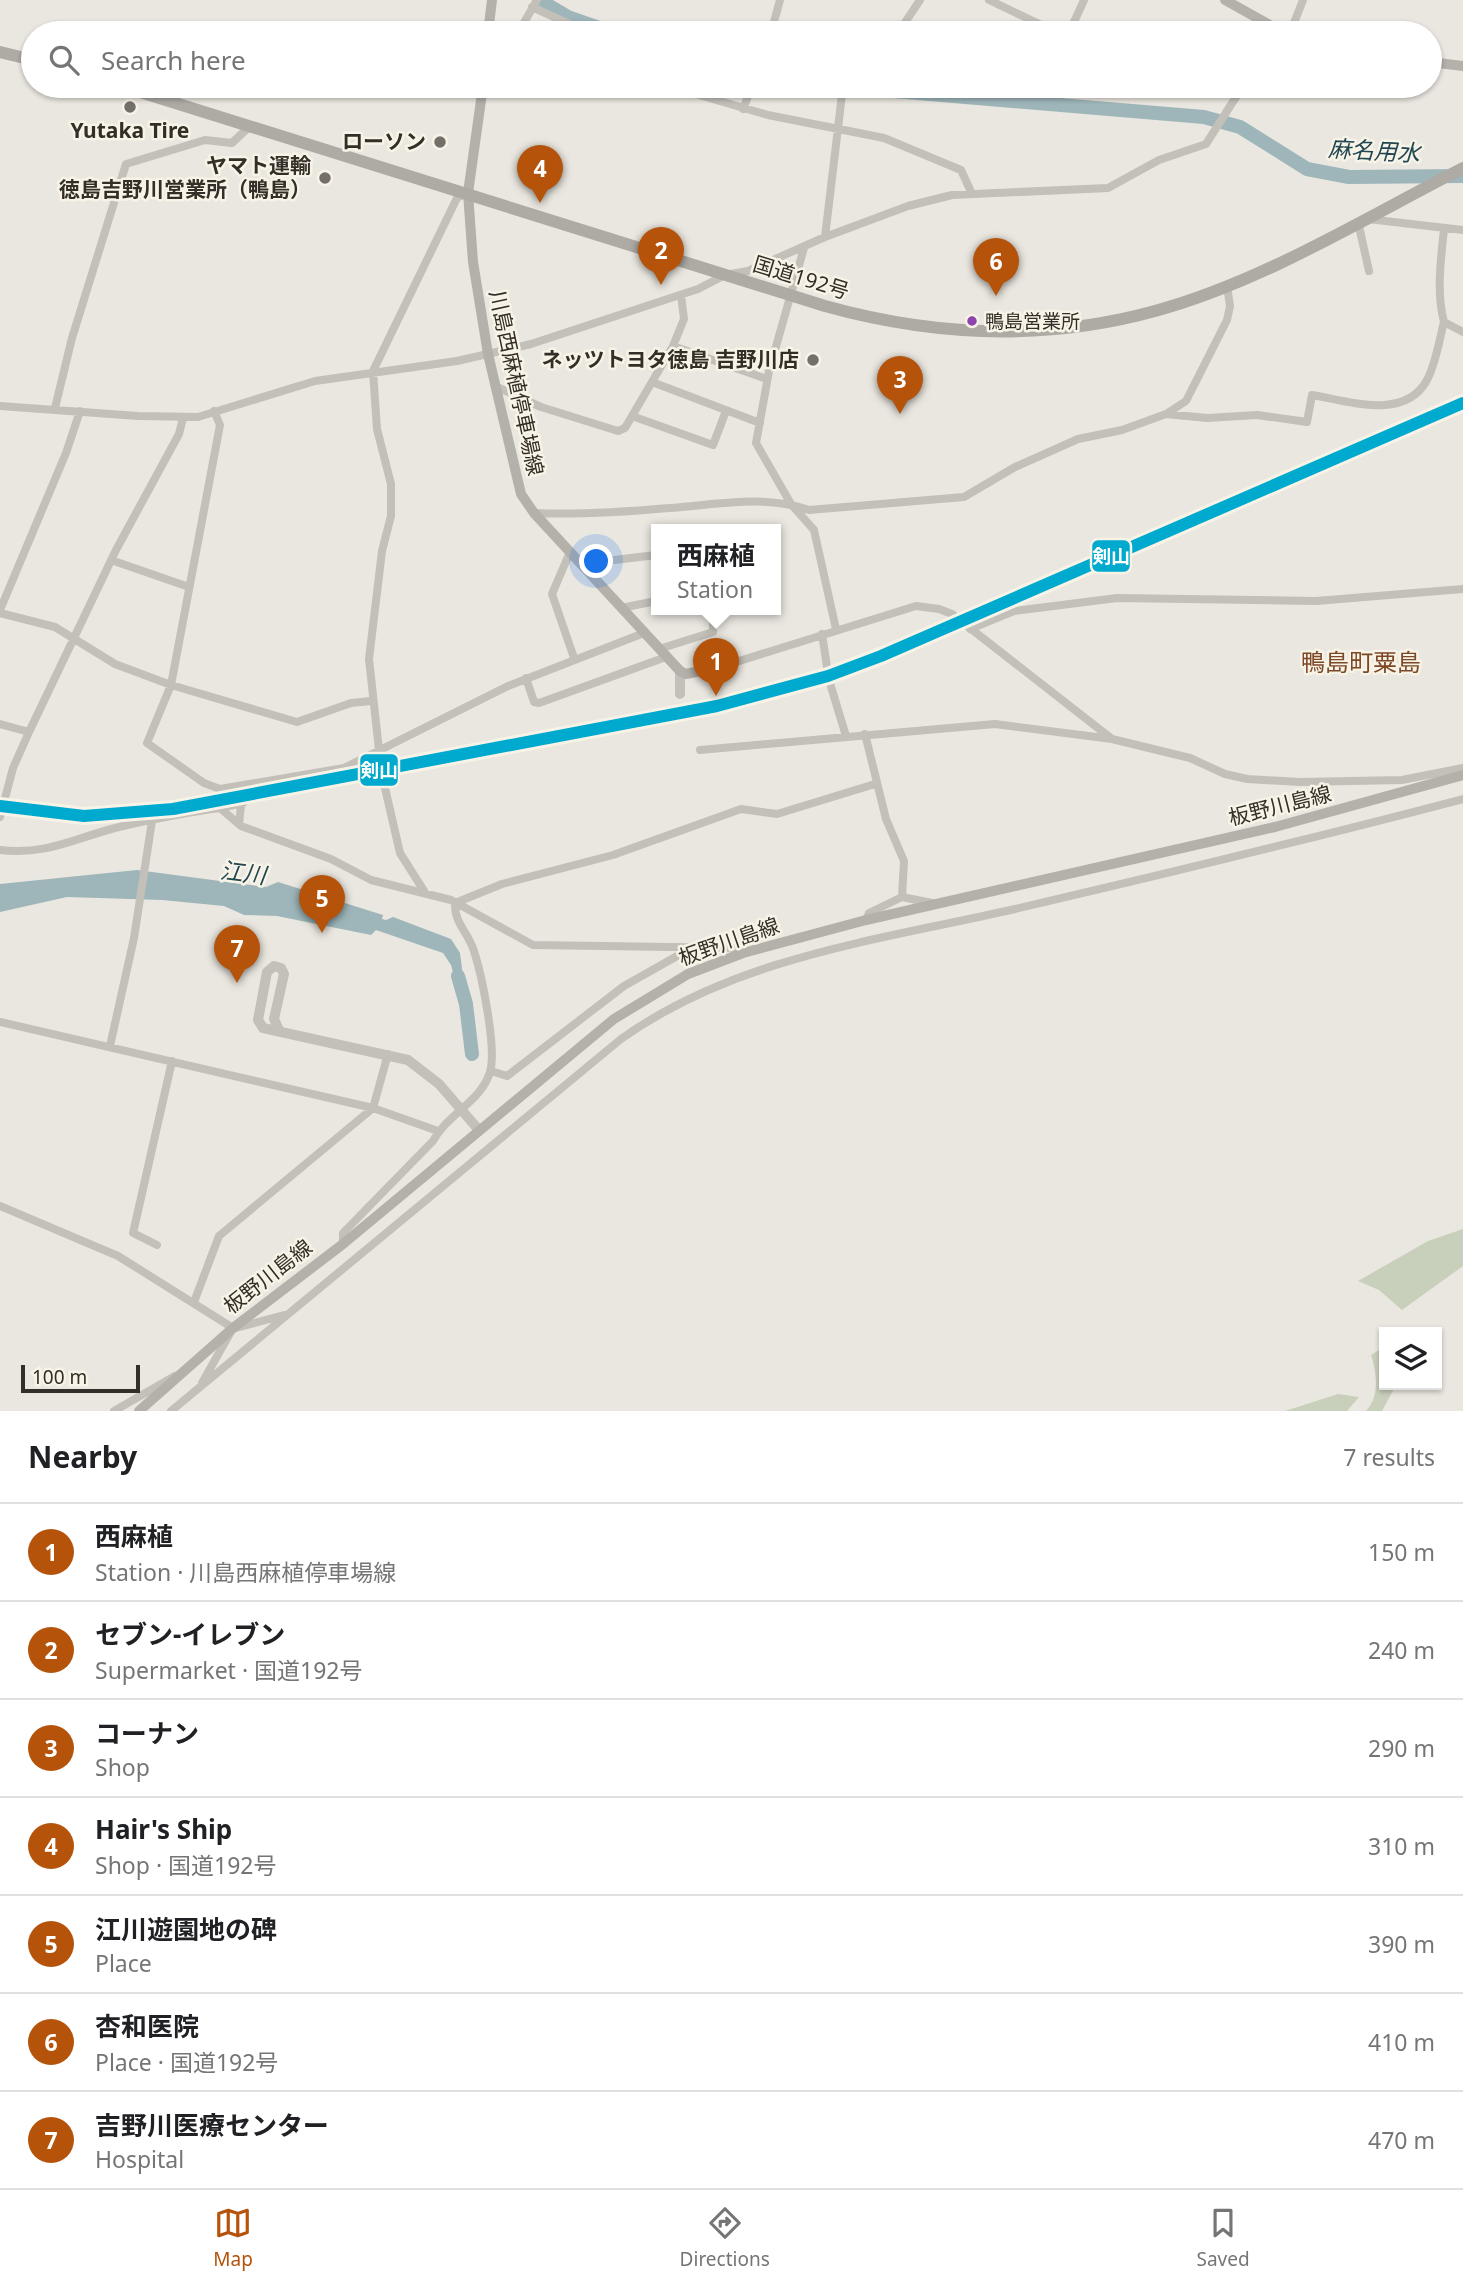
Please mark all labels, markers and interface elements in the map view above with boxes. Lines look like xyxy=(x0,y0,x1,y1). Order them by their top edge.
search box xyxy=(21,21,1442,98)
icon: search xyxy=(45,41,83,79)
text: Search here xyxy=(101,42,246,78)
marker: Yutaka Tire xyxy=(122,99,138,115)
place label: Yutaka Tire xyxy=(71,116,189,144)
place label: ローソン xyxy=(342,127,426,155)
water label: 麻名用水 xyxy=(1327,132,1424,169)
marker: ローソン xyxy=(432,134,448,150)
pin: 4 xyxy=(517,145,563,203)
place label: ヤマト運輸 徳島吉野川営業所（鴨島） xyxy=(59,151,311,203)
marker: ヤマト運輸 徳島吉野川営業所（鴨島） xyxy=(317,170,333,186)
pin: 2 xyxy=(638,227,684,285)
pin: 6 xyxy=(973,238,1019,296)
street label: 国道192号 xyxy=(750,249,853,305)
street label: 川島西麻植停車場線 xyxy=(484,287,550,478)
place label: 鴨島営業所 xyxy=(985,308,1080,334)
marker: 鴨島営業所 xyxy=(965,314,979,328)
place label: ネッツトヨタ徳島 吉野川店 xyxy=(542,345,799,373)
marker: ネッツトヨタ徳島 吉野川店 xyxy=(805,352,821,368)
pin: 3 xyxy=(877,356,923,414)
popup xyxy=(651,524,781,615)
text: 西麻植 xyxy=(677,537,755,573)
line badge: 剣山 xyxy=(1091,539,1131,573)
text: 剣山 xyxy=(1092,543,1130,569)
your location xyxy=(579,544,613,578)
text: Station xyxy=(677,573,753,605)
pin: 1 xyxy=(693,638,739,696)
district label: 鴨島町粟島 xyxy=(1301,645,1421,678)
line badge: 剣山 xyxy=(359,753,399,787)
text: 剣山 xyxy=(360,757,398,783)
street label: 板野川島線 xyxy=(1225,779,1334,831)
water label: 江川 xyxy=(218,853,271,891)
pin: 5 xyxy=(299,875,345,933)
street label: 板野川島線 xyxy=(674,911,783,971)
pin: 7 xyxy=(214,925,260,983)
street label: 板野川島線 xyxy=(217,1233,317,1320)
map controls xyxy=(1379,1327,1442,1390)
button: layers xyxy=(1379,1327,1442,1390)
scale bar xyxy=(21,1362,140,1394)
text: 100 m xyxy=(32,1364,87,1390)
text: Nearby xyxy=(28,1436,137,1477)
text: 7 results xyxy=(1343,1441,1435,1473)
text: 西麻植 xyxy=(95,1518,173,1554)
text: 1 xyxy=(44,1536,58,1568)
text: 150 m xyxy=(1368,1536,1435,1568)
text: Station · 川島西麻植停車場線 xyxy=(95,1556,396,1588)
text: セブン-イレブン xyxy=(95,1616,285,1652)
text: 2 xyxy=(44,1634,58,1666)
text: 240 m xyxy=(1368,1634,1435,1666)
text: Supermarket · 国道192号 xyxy=(95,1654,363,1686)
text: コーナン xyxy=(95,1715,199,1751)
text: 3 xyxy=(44,1732,58,1764)
text: 290 m xyxy=(1368,1732,1435,1764)
text: Shop xyxy=(95,1751,150,1783)
text: Hair's Ship xyxy=(95,1811,232,1847)
text: 4 xyxy=(44,1830,58,1862)
text: 310 m xyxy=(1368,1830,1435,1862)
text: Shop · 国道192号 xyxy=(95,1849,277,1881)
text: 江川遊園地の碑 xyxy=(95,1911,277,1947)
text: 5 xyxy=(44,1928,58,1960)
text: 390 m xyxy=(1368,1928,1435,1960)
text: Place xyxy=(95,1947,152,1979)
text: 杏和医院 xyxy=(95,2008,199,2044)
text: 6 xyxy=(44,2026,58,2058)
text: 410 m xyxy=(1368,2026,1435,2058)
text: Place · 国道192号 xyxy=(95,2046,278,2078)
text: 吉野川医療センター xyxy=(95,2107,329,2143)
text: 7 xyxy=(44,2124,58,2156)
text: 470 m xyxy=(1368,2124,1435,2156)
text: Hospital xyxy=(95,2143,184,2175)
tab: Map xyxy=(213,2204,253,2272)
tab: Directions xyxy=(680,2204,770,2272)
tab: Saved xyxy=(1196,2204,1250,2272)

